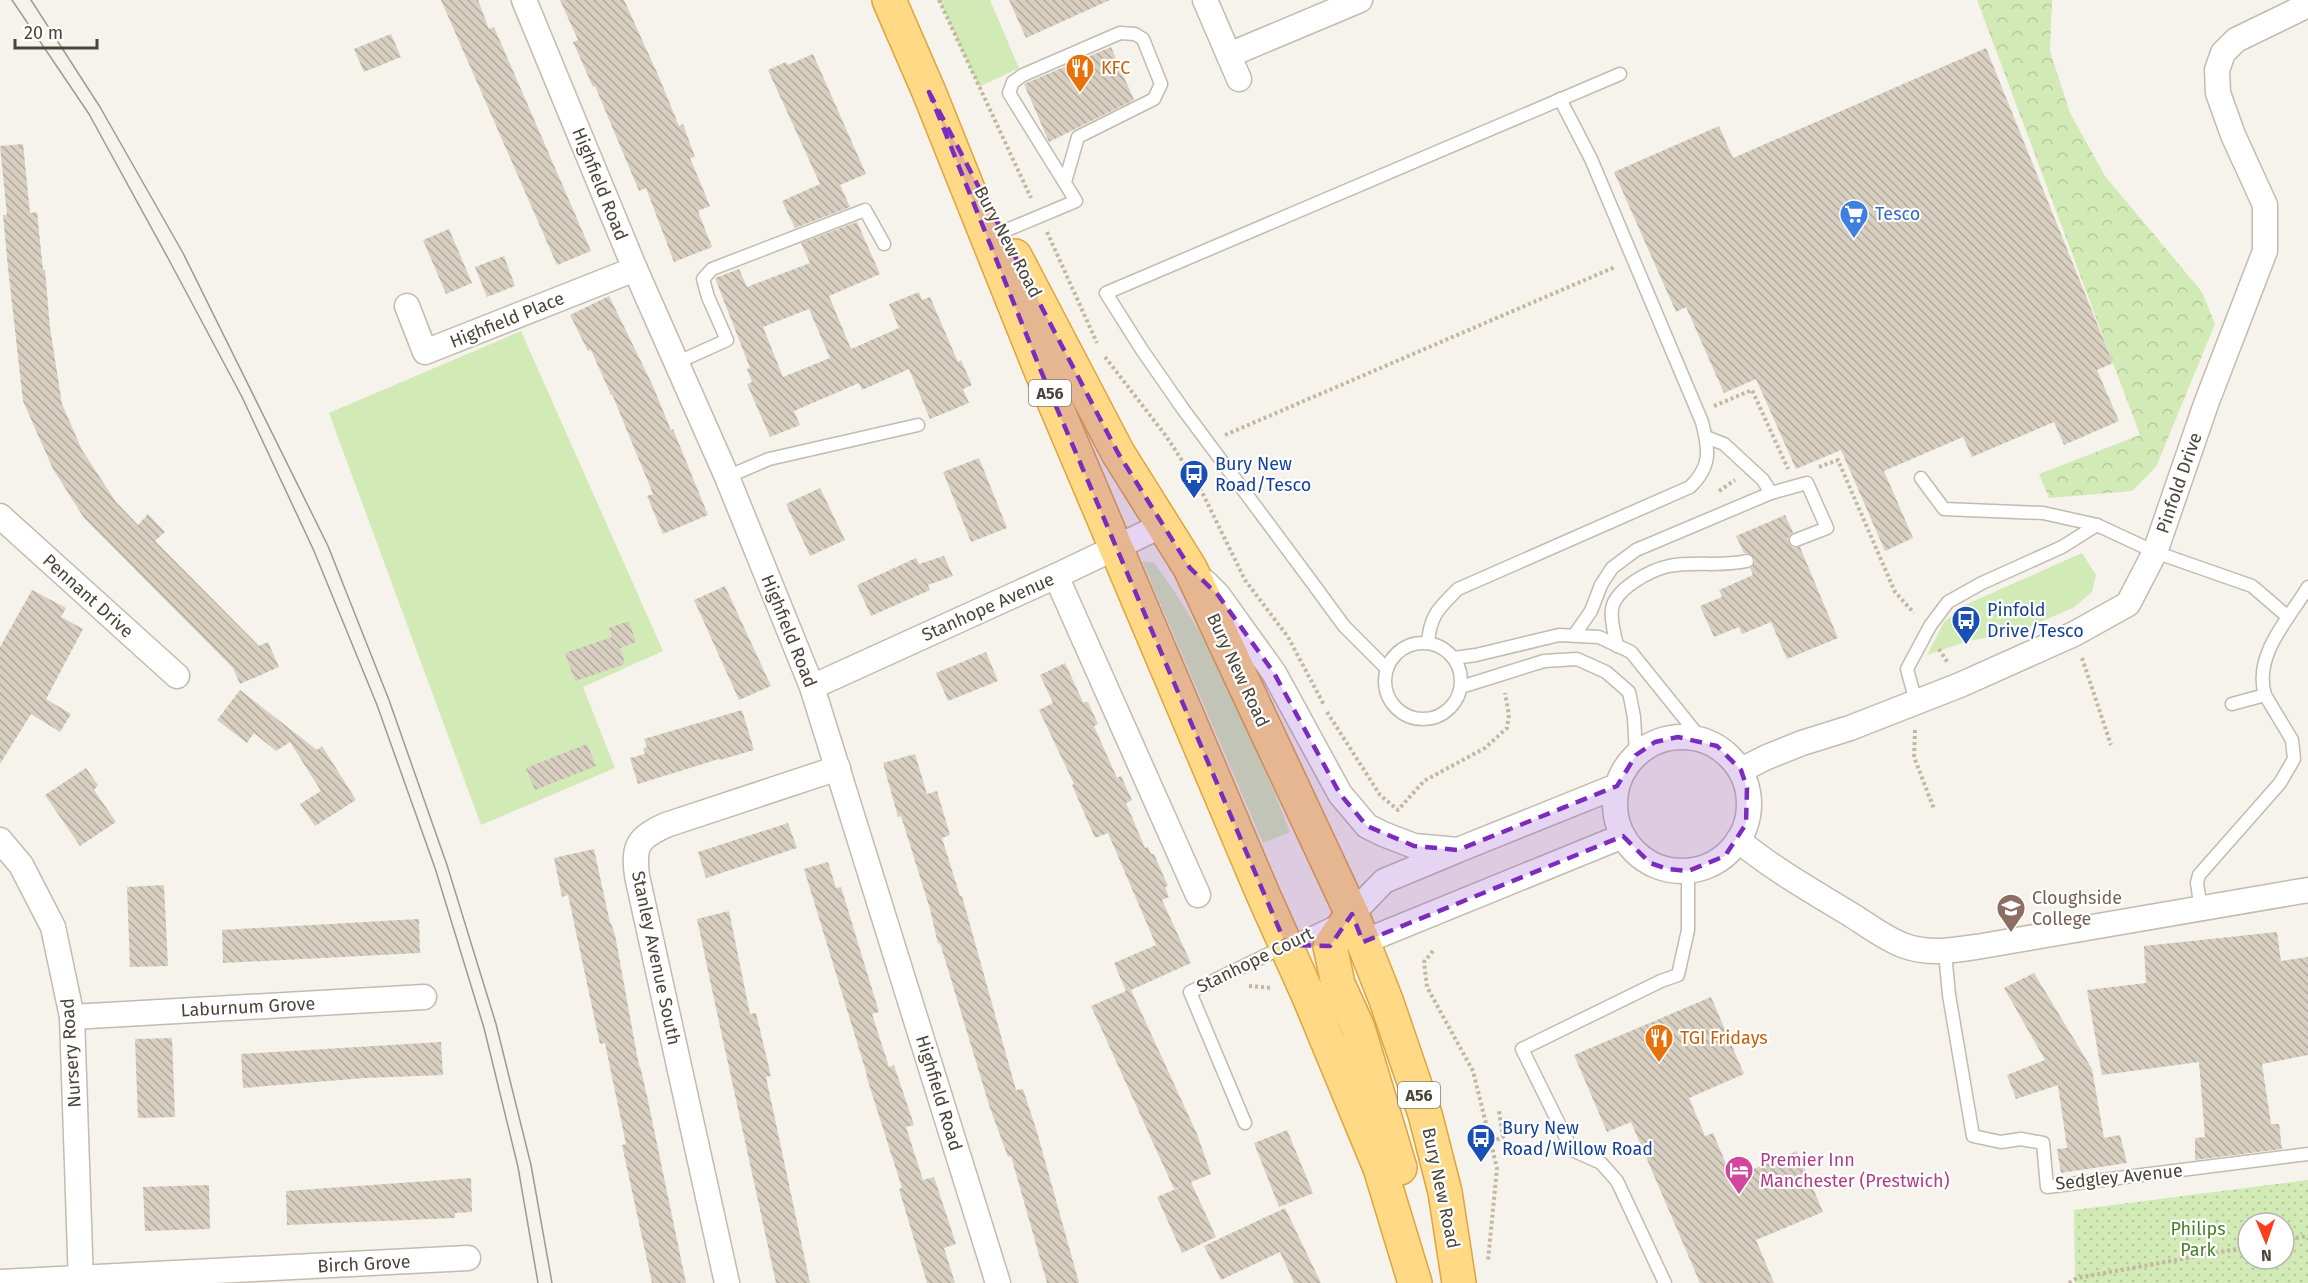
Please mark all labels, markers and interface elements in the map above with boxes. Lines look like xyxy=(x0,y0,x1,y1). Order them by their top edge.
scale bar xyxy=(15,12,98,50)
text: 20 m xyxy=(24,22,63,44)
restaurant icon: KFC xyxy=(1064,52,1096,94)
place label: KFC xyxy=(1101,57,1130,79)
street label: Highfield Road xyxy=(567,124,633,244)
street label: Bury New Road xyxy=(969,182,1047,302)
supermarket icon: Tesco xyxy=(1838,198,1870,240)
place label: Tesco xyxy=(1875,203,1920,225)
street label: Highfield Place xyxy=(447,287,567,353)
road number: A56 xyxy=(1029,380,1071,406)
street label: Pinfold Drive xyxy=(2151,430,2207,536)
place label: Bury New Road/Tesco xyxy=(1215,453,1311,496)
bus stop icon: Bury New Road/Tesco xyxy=(1178,458,1210,500)
street label: Pennant Drive xyxy=(38,549,138,643)
street label: Stanhope Avenue xyxy=(918,568,1058,646)
street label: Highfield Road xyxy=(756,571,822,691)
place label: Pinfold Drive/Tesco xyxy=(1987,599,2084,642)
bus stop icon: Pinfold Drive/Tesco xyxy=(1950,604,1982,646)
street label: Bury New Road xyxy=(1202,609,1274,731)
street label: Stanley Avenue South xyxy=(627,869,685,1047)
place label: Cloughside College xyxy=(2032,887,2122,930)
school or university icon: Cloughside College xyxy=(1995,892,2027,934)
street label: Stanhope Court xyxy=(1193,922,1317,998)
street label: Laburnum Grove xyxy=(180,992,316,1022)
street label: Nursery Road xyxy=(56,997,86,1109)
restaurant icon: TGI Fridays xyxy=(1643,1022,1675,1064)
place label: TGI Fridays xyxy=(1680,1027,1768,1049)
street label: Highfield Road xyxy=(911,1033,967,1153)
road number: A56 xyxy=(1398,1082,1440,1108)
place label: Bury New Road/Willow Road xyxy=(1502,1117,1653,1160)
bus stop icon: Bury New Road/Willow Road xyxy=(1465,1122,1497,1164)
street label: Bury New Road xyxy=(1417,1125,1465,1251)
place label: Premier Inn Manchester (Prestwich) xyxy=(1760,1149,1950,1192)
hotel icon: Premier Inn Manchester (Prestwich) xyxy=(1723,1154,1755,1196)
street label: Sedgley Avenue xyxy=(2054,1159,2184,1195)
north arrow xyxy=(2236,1211,2296,1271)
park label: Philips Park xyxy=(2170,1218,2226,1261)
text: N xyxy=(2261,1246,2272,1265)
street label: Birch Grove xyxy=(317,1251,411,1277)

